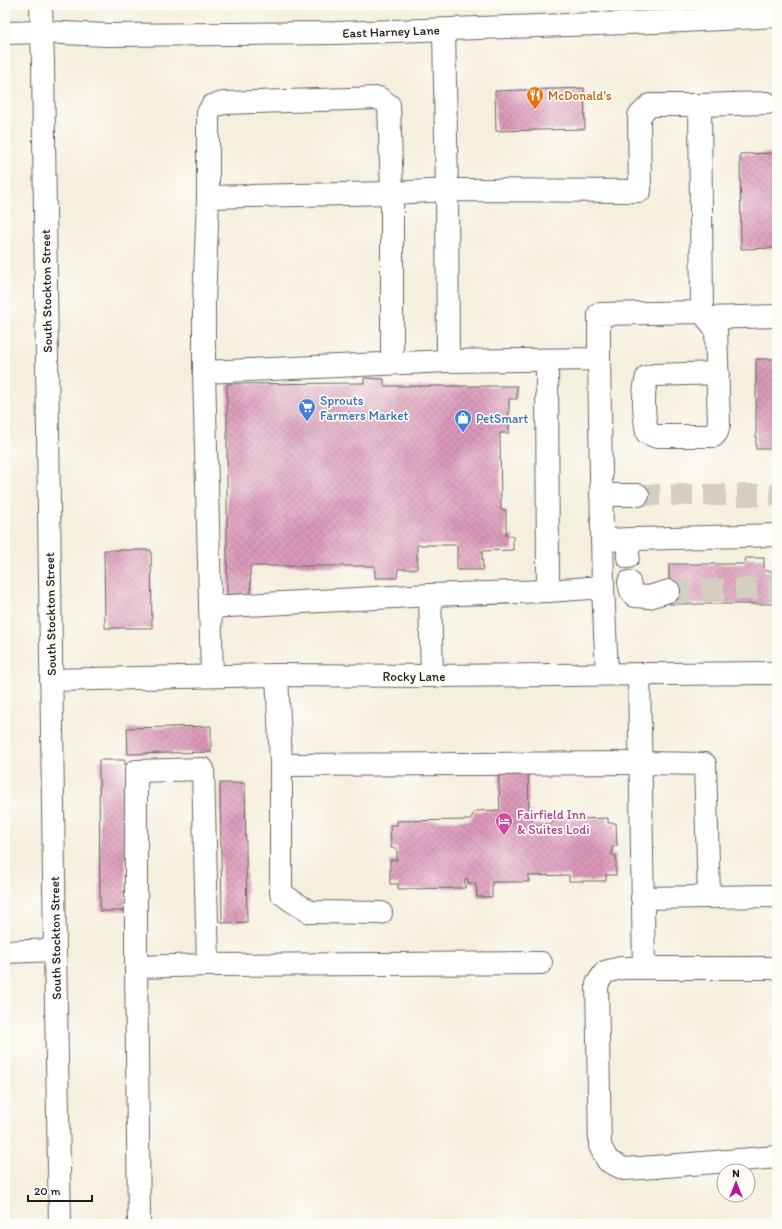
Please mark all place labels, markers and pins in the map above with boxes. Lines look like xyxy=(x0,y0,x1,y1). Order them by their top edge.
restaurant icon: McDonald's xyxy=(525,85,545,110)
place label: McDonald's xyxy=(548,88,612,103)
place label: Sprouts Farmers Market xyxy=(320,393,408,423)
supermarket icon: Sprouts Farmers Market xyxy=(297,397,317,422)
shop icon: PetSmart xyxy=(453,408,473,433)
place label: PetSmart xyxy=(476,411,528,426)
place label: Fairfield Inn & Suites Lodi xyxy=(517,807,590,837)
hotel icon: Fairfield Inn & Suites Lodi xyxy=(494,811,514,836)

